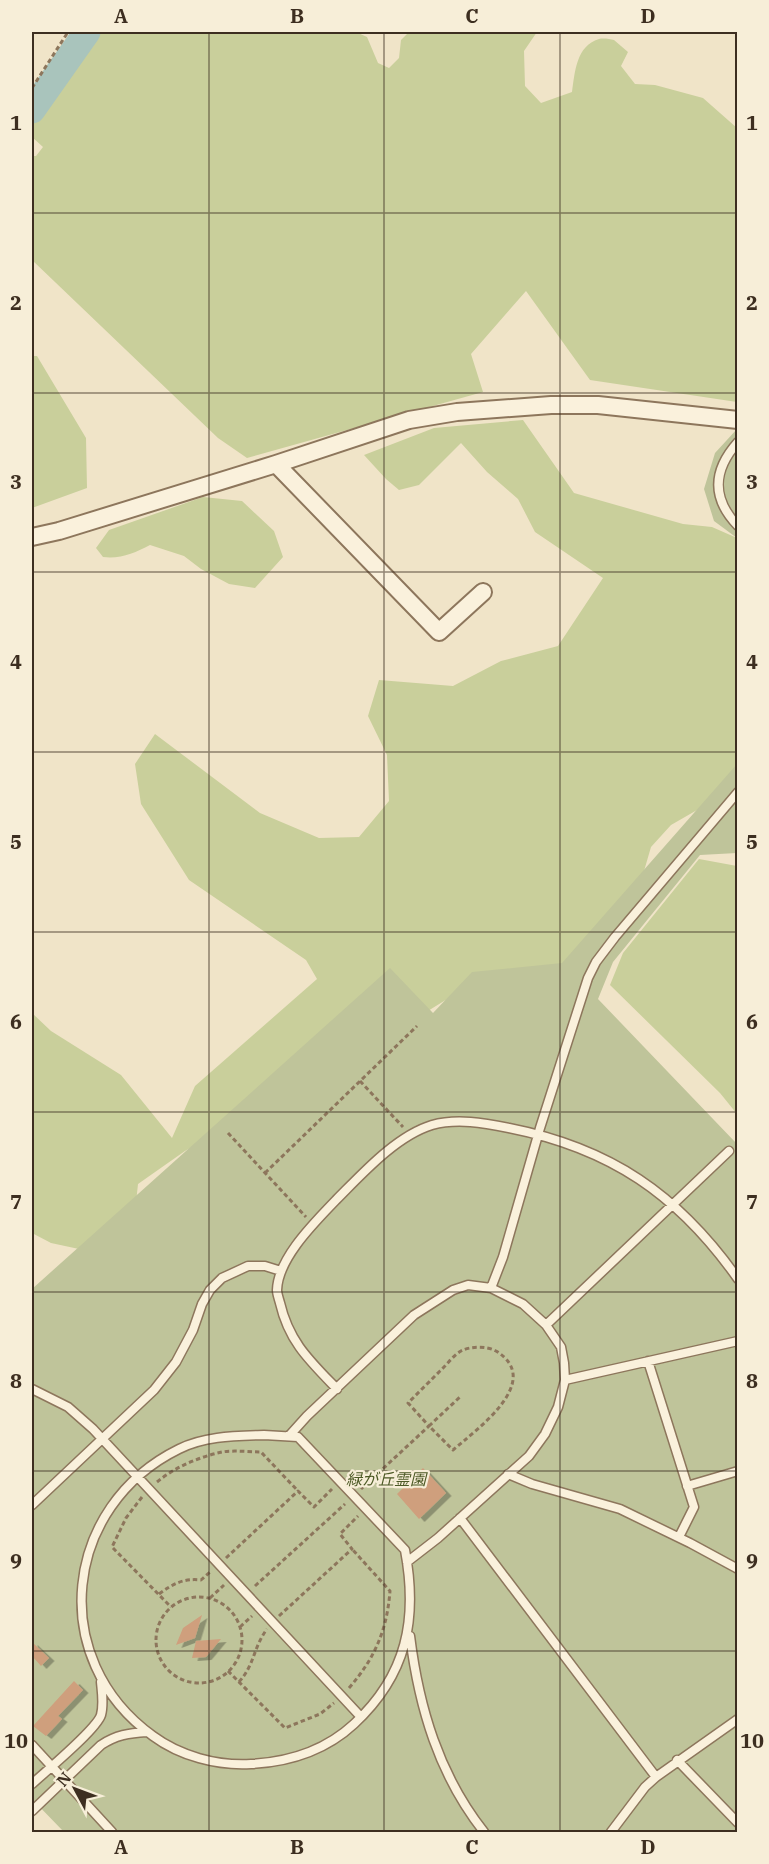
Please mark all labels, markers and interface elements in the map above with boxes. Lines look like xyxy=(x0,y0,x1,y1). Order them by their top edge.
text: A xyxy=(114,2,128,29)
text: B xyxy=(290,2,304,29)
text: C xyxy=(465,2,479,29)
text: D xyxy=(640,2,656,29)
text: 1 xyxy=(10,109,22,136)
text: 1 xyxy=(746,109,758,136)
text: 2 xyxy=(10,289,22,316)
text: 2 xyxy=(746,289,758,316)
text: 3 xyxy=(10,468,22,495)
text: 3 xyxy=(746,468,758,495)
text: 4 xyxy=(10,648,22,675)
text: 4 xyxy=(746,648,758,675)
text: 5 xyxy=(10,828,22,855)
text: 5 xyxy=(746,828,758,855)
text: 6 xyxy=(10,1008,22,1035)
text: 6 xyxy=(746,1008,758,1035)
text: 7 xyxy=(10,1188,22,1215)
text: 7 xyxy=(746,1188,758,1215)
text: 8 xyxy=(10,1367,22,1394)
text: 8 xyxy=(746,1367,758,1394)
park label: 緑が丘霊園 xyxy=(346,1469,428,1489)
text: 9 xyxy=(10,1547,22,1574)
text: 9 xyxy=(746,1547,758,1574)
text: 10 xyxy=(4,1727,28,1754)
text: 10 xyxy=(740,1727,764,1754)
north arrow xyxy=(45,1759,105,1819)
text: N xyxy=(52,1768,75,1790)
text: A xyxy=(114,1833,128,1860)
text: B xyxy=(290,1833,304,1860)
text: C xyxy=(465,1833,479,1860)
text: D xyxy=(640,1833,656,1860)

